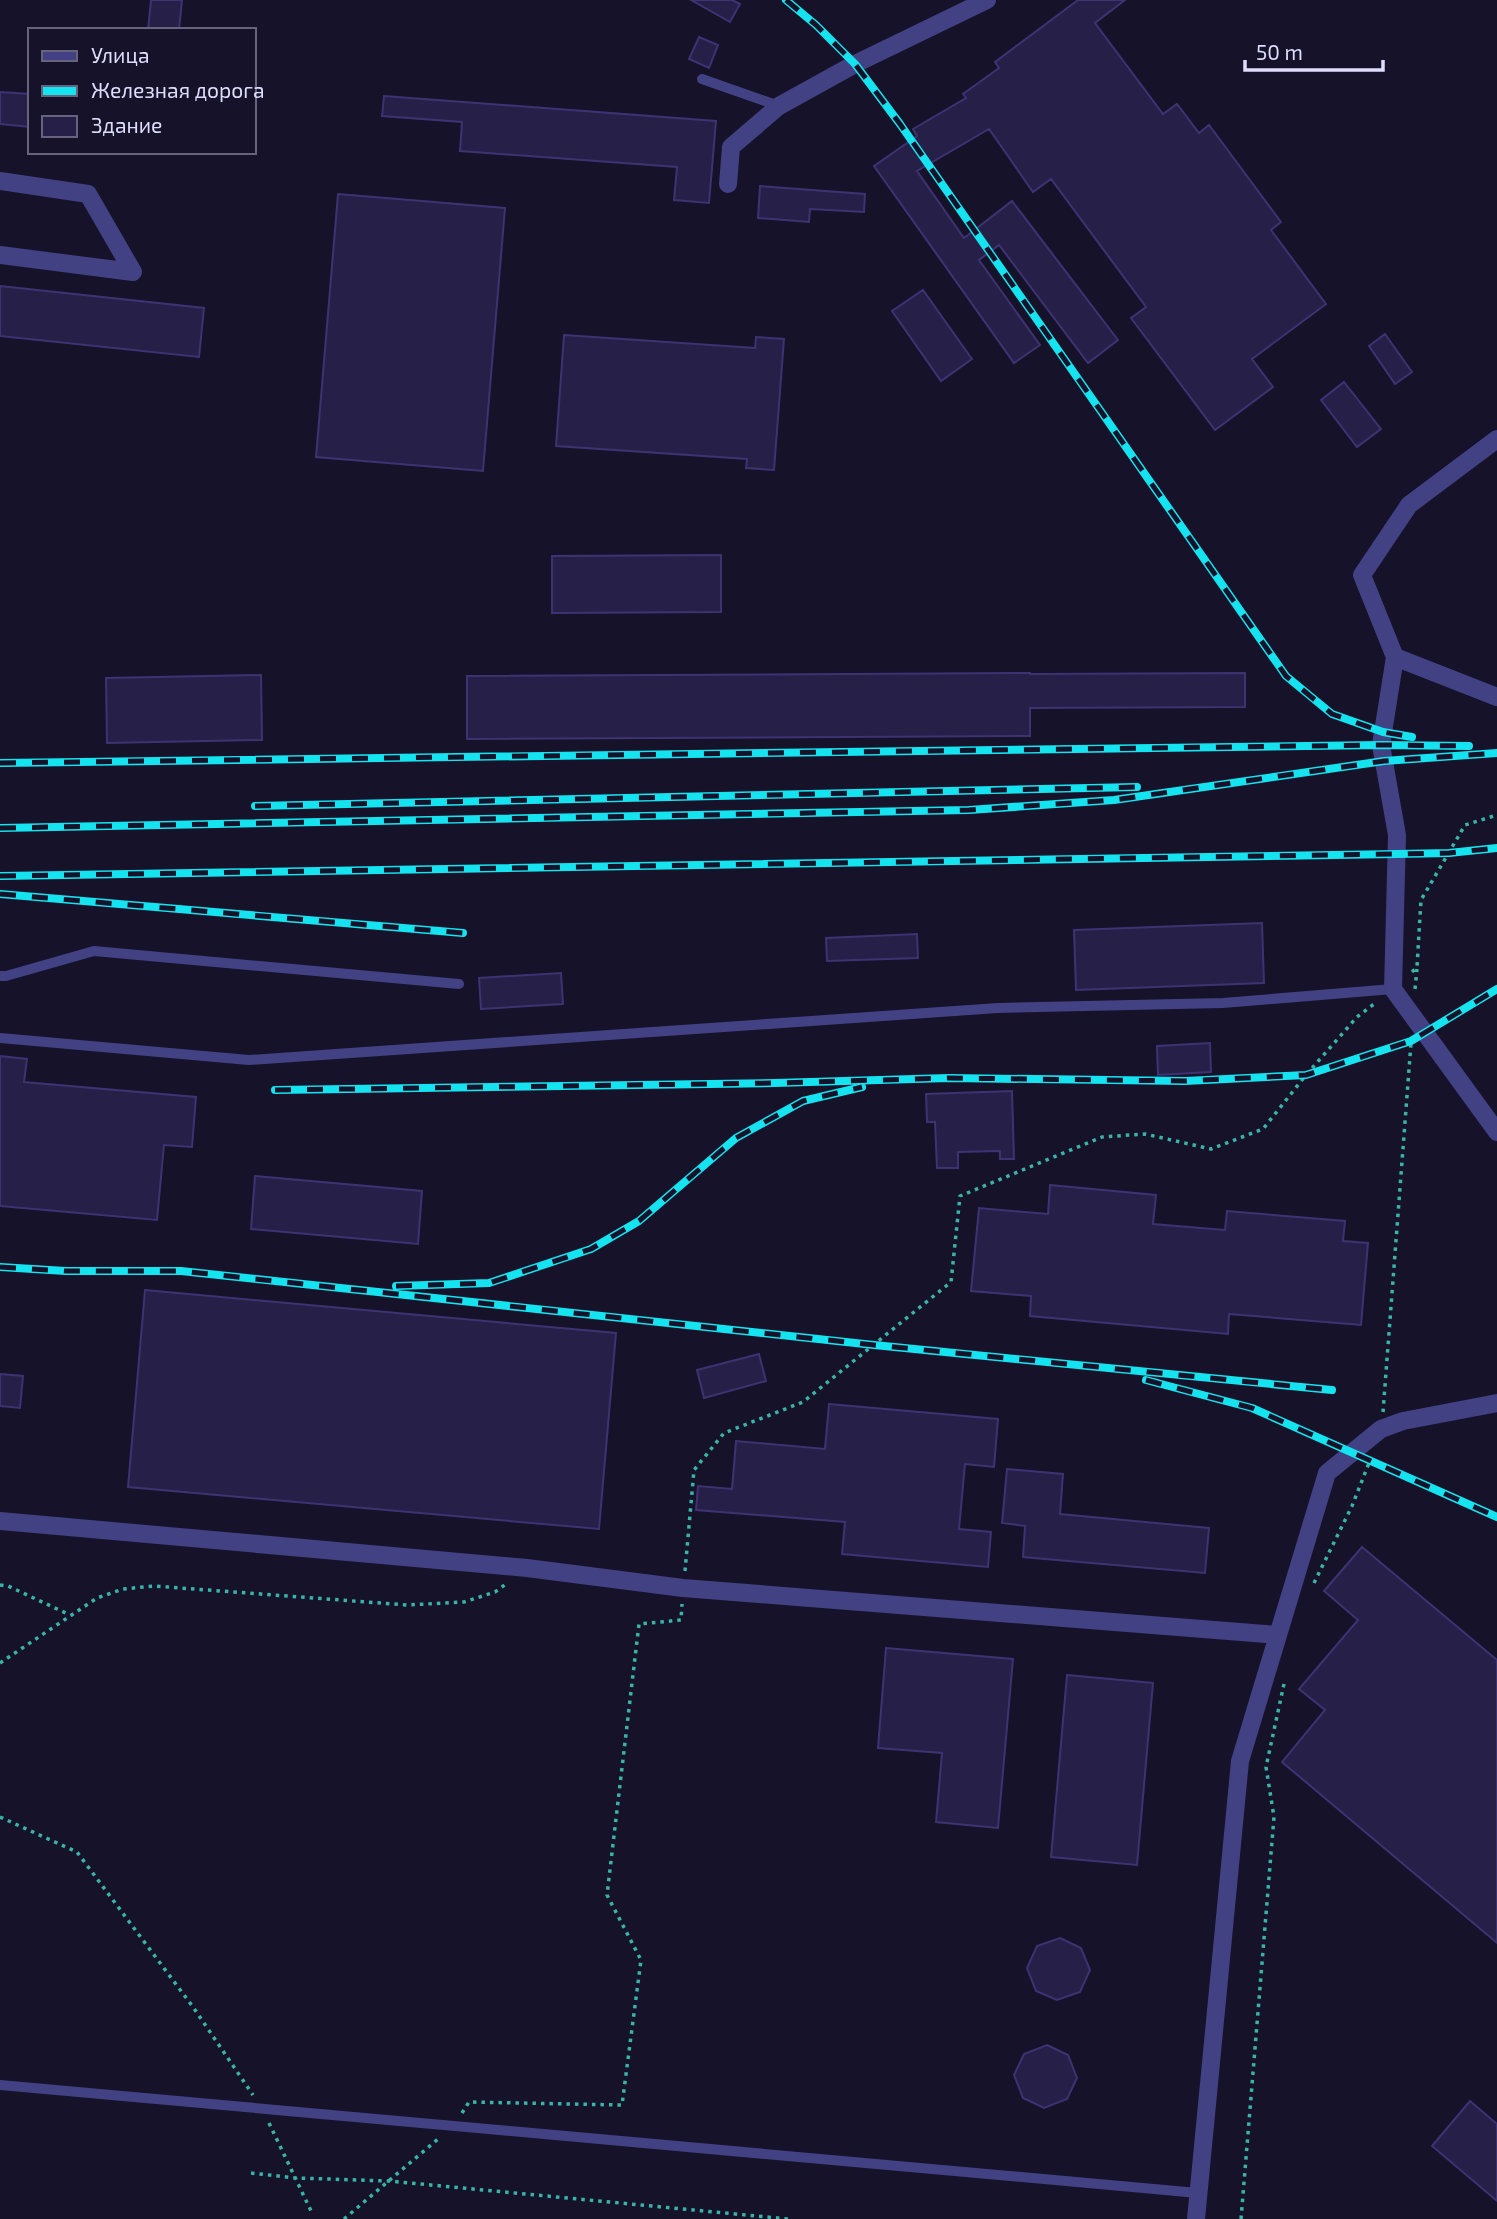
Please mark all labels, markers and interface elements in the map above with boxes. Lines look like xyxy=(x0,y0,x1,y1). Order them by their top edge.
legend xyxy=(28,28,256,154)
scale bar xyxy=(1245,28,1383,72)
text: 50 m xyxy=(1256,39,1303,64)
text: Улица xyxy=(91,42,150,67)
text: Железная дорога xyxy=(91,77,264,102)
text: Здание xyxy=(91,112,162,137)

